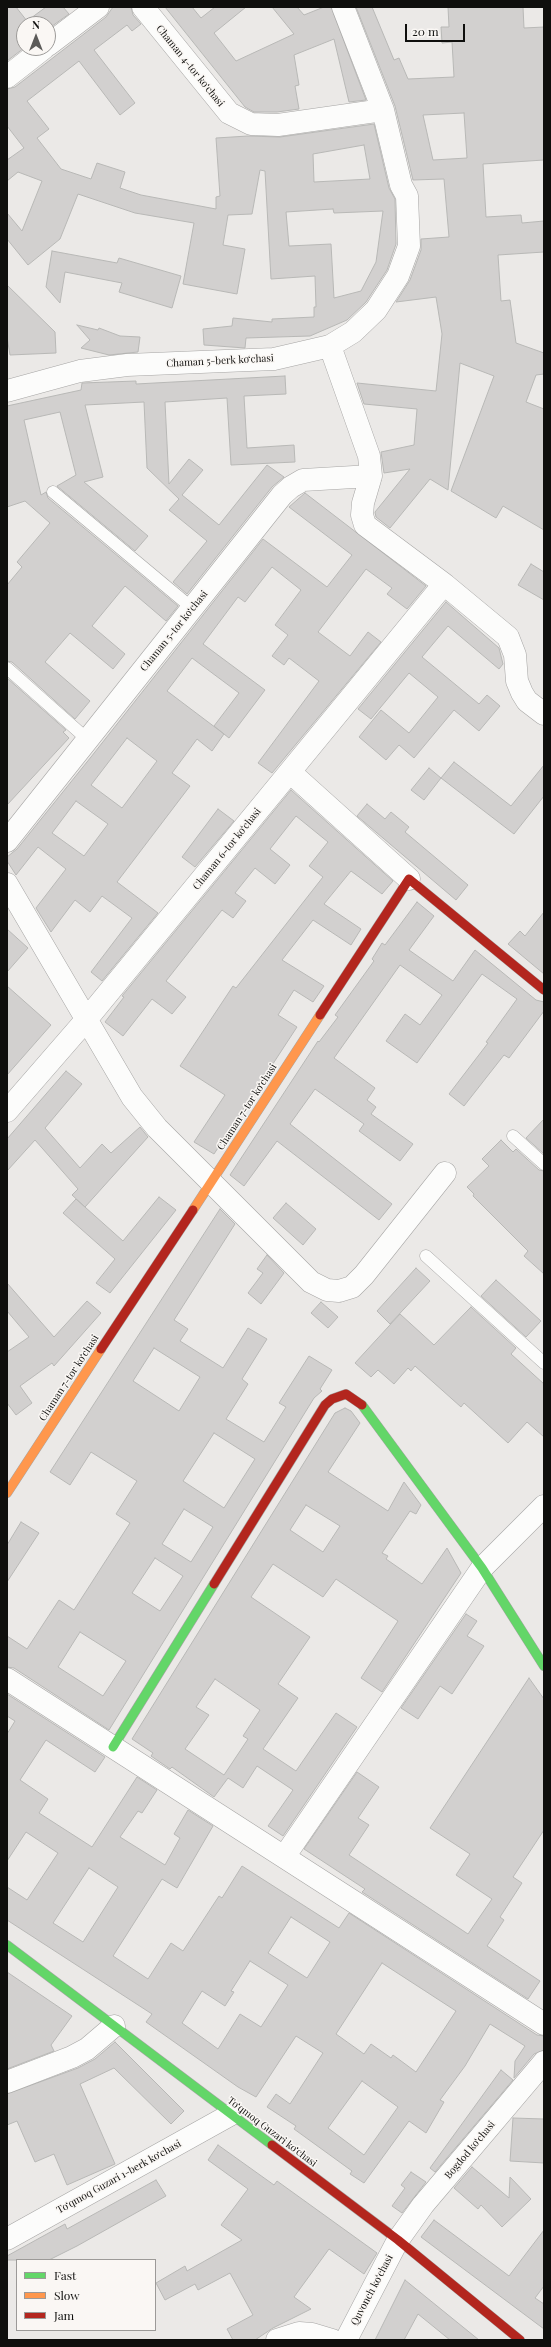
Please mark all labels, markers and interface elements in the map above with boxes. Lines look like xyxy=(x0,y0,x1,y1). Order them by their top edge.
north arrow xyxy=(16,16,56,56)
scale bar xyxy=(407,16,467,42)
text: N xyxy=(32,17,40,32)
street label: Chaman 4-tor koʻchasi xyxy=(153,23,227,109)
text: 20 m xyxy=(412,23,439,39)
street label: Chaman 5-berk koʻchasi xyxy=(166,352,274,370)
street label: Chaman 5-tor koʻchasi xyxy=(138,588,210,674)
street label: Chaman 6-tor koʻchasi xyxy=(190,806,264,892)
street label: Chaman 7-tor koʻchasi xyxy=(215,1062,279,1152)
street label: Chaman 7-tor koʻchasi xyxy=(37,1333,101,1423)
street label: Toʻqmoq Guzari koʻchasi xyxy=(225,2094,319,2170)
street label: Bogdod koʻchasi xyxy=(442,2119,498,2181)
street label: Toʻqmoq Guzari 1-berk koʻchasi xyxy=(55,2138,183,2216)
street label: Quvonch koʻchasi xyxy=(348,2253,396,2327)
legend xyxy=(16,2259,156,2331)
text: Fast xyxy=(54,2267,76,2283)
text: Slow xyxy=(54,2287,80,2303)
text: Jam xyxy=(54,2307,74,2323)

